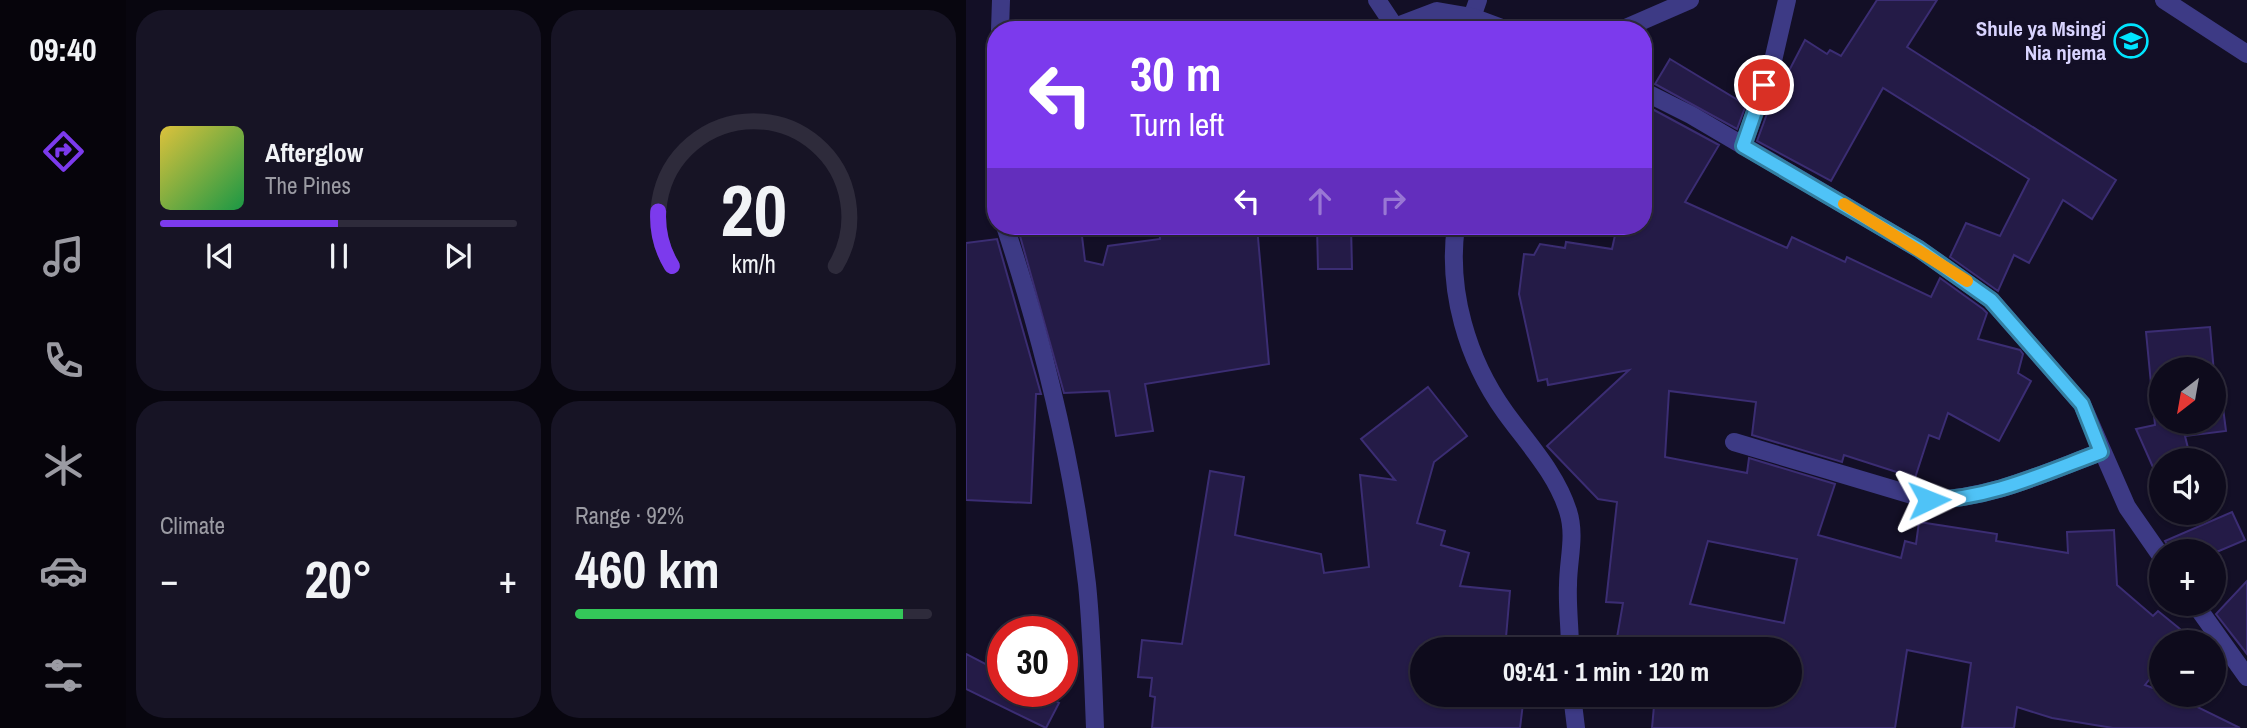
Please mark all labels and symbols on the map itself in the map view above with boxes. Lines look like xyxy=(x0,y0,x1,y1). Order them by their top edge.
place label: Shule ya Msingi Nia njema xyxy=(1976,14,2106,67)
school or university icon: Shule ya Msingi Nia njema xyxy=(2112,22,2150,60)
pin xyxy=(1734,55,1794,115)
north arrow xyxy=(2149,357,2226,434)
position arrow xyxy=(1892,463,1966,537)
speed limit sign: 30 xyxy=(987,616,1078,707)

